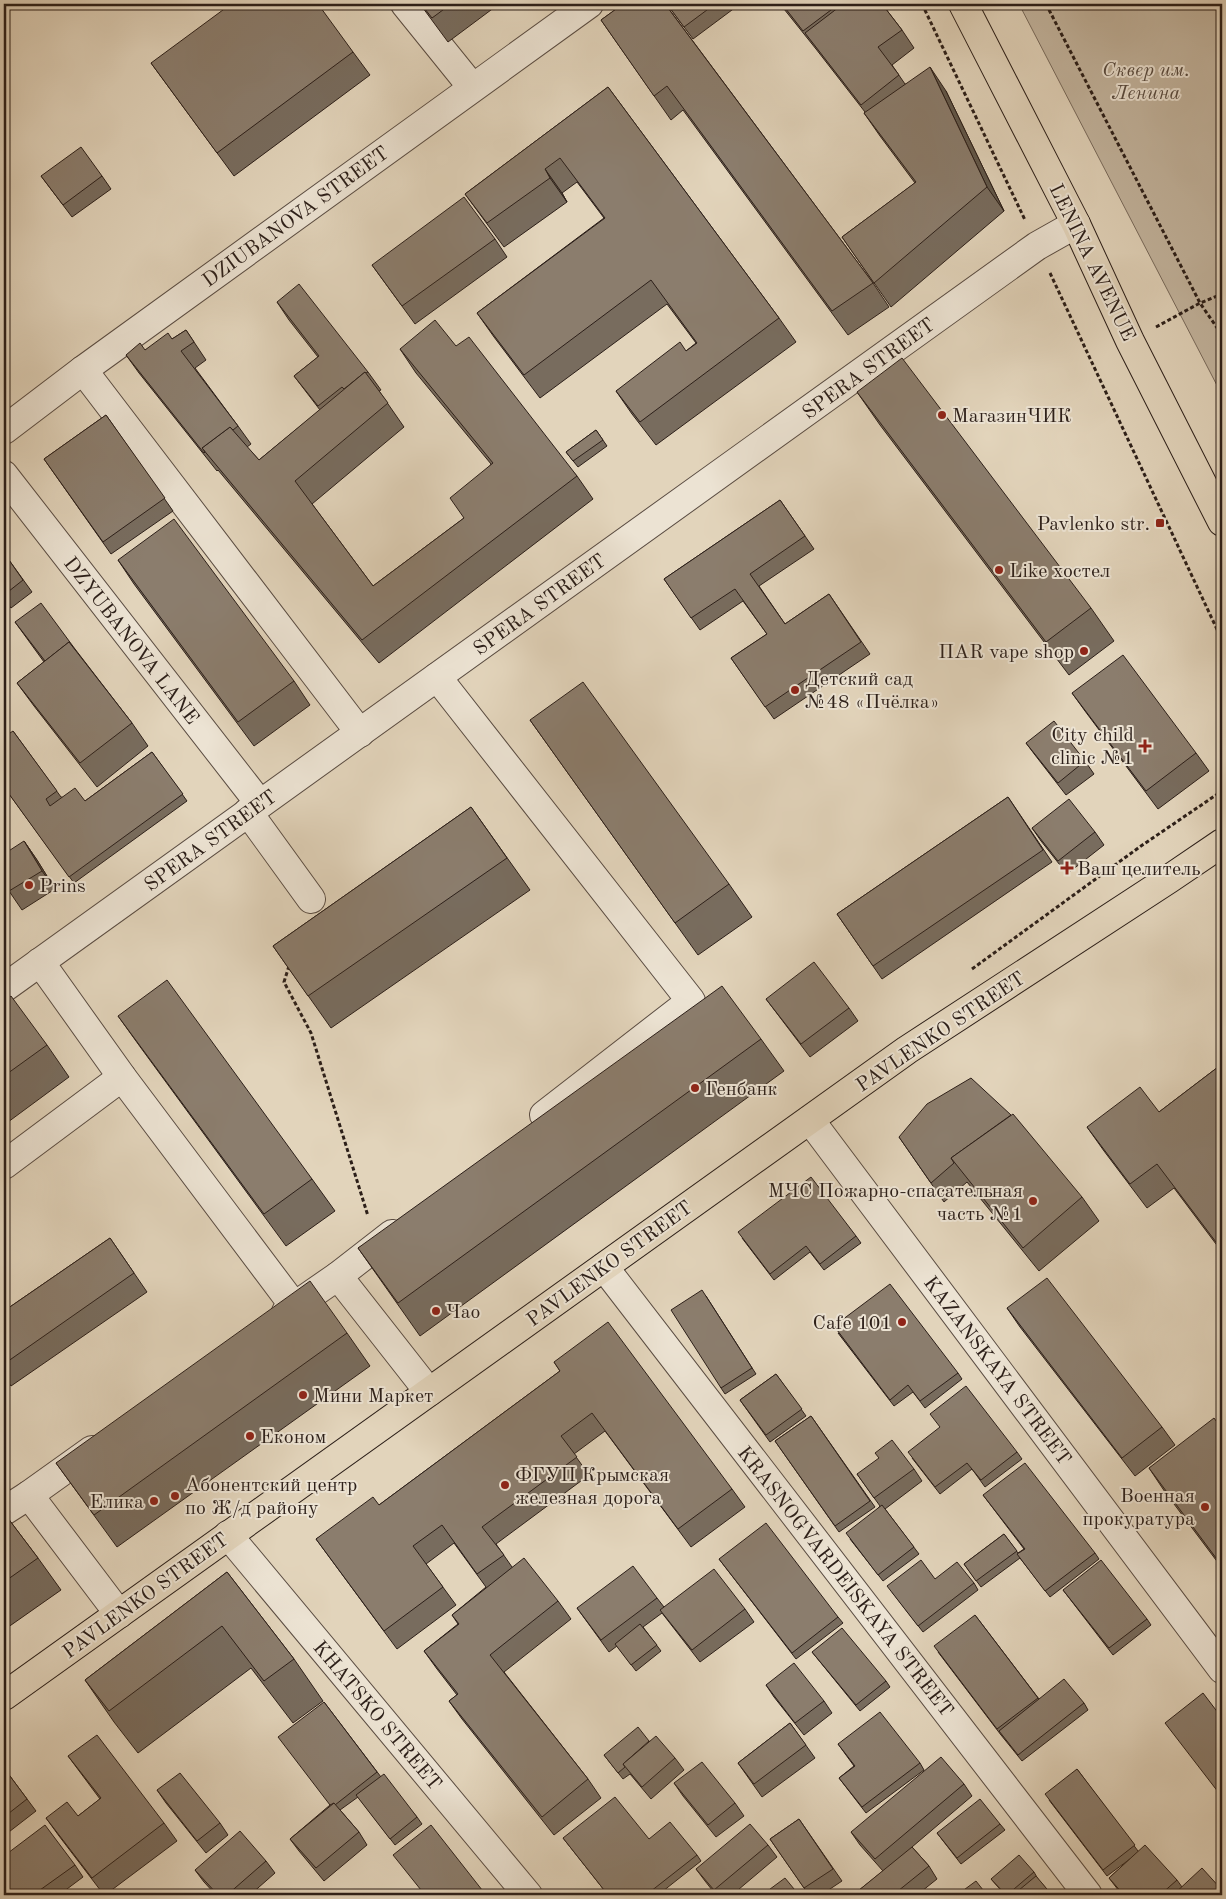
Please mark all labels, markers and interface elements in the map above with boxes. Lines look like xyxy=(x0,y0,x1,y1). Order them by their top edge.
park label: Сквер им. Ленина xyxy=(1102,61,1190,104)
street label: DZIUBANOVA STREET xyxy=(199,144,393,292)
street label: LENINA AVENUE xyxy=(1044,181,1138,345)
street label: SPERA STREET xyxy=(799,315,939,424)
place label: МагазинЧИК xyxy=(952,407,1072,427)
marker: МагазинЧИК xyxy=(936,409,948,421)
place label: Pavlenko str. xyxy=(1037,515,1150,535)
marker: Pavlenko str. xyxy=(1154,517,1166,529)
street label: SPERA STREET xyxy=(470,551,610,660)
street label: DZYUBANOVA LANE xyxy=(59,554,202,729)
place label: Like хостел xyxy=(1009,562,1110,582)
marker: Like хостел xyxy=(993,564,1005,576)
place label: ПАR vape shop xyxy=(938,643,1074,663)
marker: ПАR vape shop xyxy=(1078,645,1090,657)
place label: Детский сад №48 «Пчёлка» xyxy=(805,670,939,713)
marker: Детский сад №48 «Пчёлка» xyxy=(789,684,801,696)
place label: City child clinic №1 xyxy=(1051,726,1134,769)
marker: City child clinic №1 xyxy=(1138,739,1152,753)
street label: SPERA STREET xyxy=(141,787,281,896)
place label: Ваш целитель xyxy=(1077,860,1201,880)
marker: Ваш целитель xyxy=(1061,862,1073,874)
place label: Prins xyxy=(39,877,86,897)
marker: Prins xyxy=(23,879,35,891)
street label: PAVLENKO STREET xyxy=(853,969,1029,1097)
place label: Генбанк xyxy=(705,1080,778,1100)
marker: Генбанк xyxy=(689,1082,701,1094)
place label: МЧС Пожарно-спасательная часть №1 xyxy=(768,1182,1023,1225)
marker: МЧС Пожарно-спасательная часть №1 xyxy=(1027,1195,1039,1207)
street label: PAVLENKO STREET xyxy=(524,1198,697,1331)
street label: KAZANSKAYA STREET xyxy=(919,1273,1074,1469)
place label: Чао xyxy=(446,1303,480,1323)
marker: Чао xyxy=(430,1305,442,1317)
place label: Cafe 101 xyxy=(813,1314,892,1334)
marker: Cafe 101 xyxy=(896,1316,908,1328)
place label: Мини Маркет xyxy=(313,1387,434,1407)
marker: Мини Маркет xyxy=(297,1389,309,1401)
place label: Економ xyxy=(260,1428,326,1448)
marker: Економ xyxy=(244,1430,256,1442)
street label: KRASNOGVARDEISKAYA STREET xyxy=(733,1443,956,1721)
place label: ФГУП Крымская железная дорога xyxy=(515,1466,669,1509)
place label: Абонентский центр по Ж/д району xyxy=(185,1476,357,1519)
marker: ФГУП Крымская железная дорога xyxy=(499,1479,511,1491)
place label: Военная прокуратура xyxy=(1083,1487,1195,1530)
marker: Абонентский центр по Ж/д району xyxy=(169,1490,181,1502)
place label: Елика xyxy=(89,1493,144,1513)
marker: Елика xyxy=(148,1495,160,1507)
marker: Военная прокуратура xyxy=(1199,1501,1211,1513)
street label: PAVLENKO STREET xyxy=(60,1530,233,1663)
street label: KHATSKO STREET xyxy=(308,1638,445,1795)

